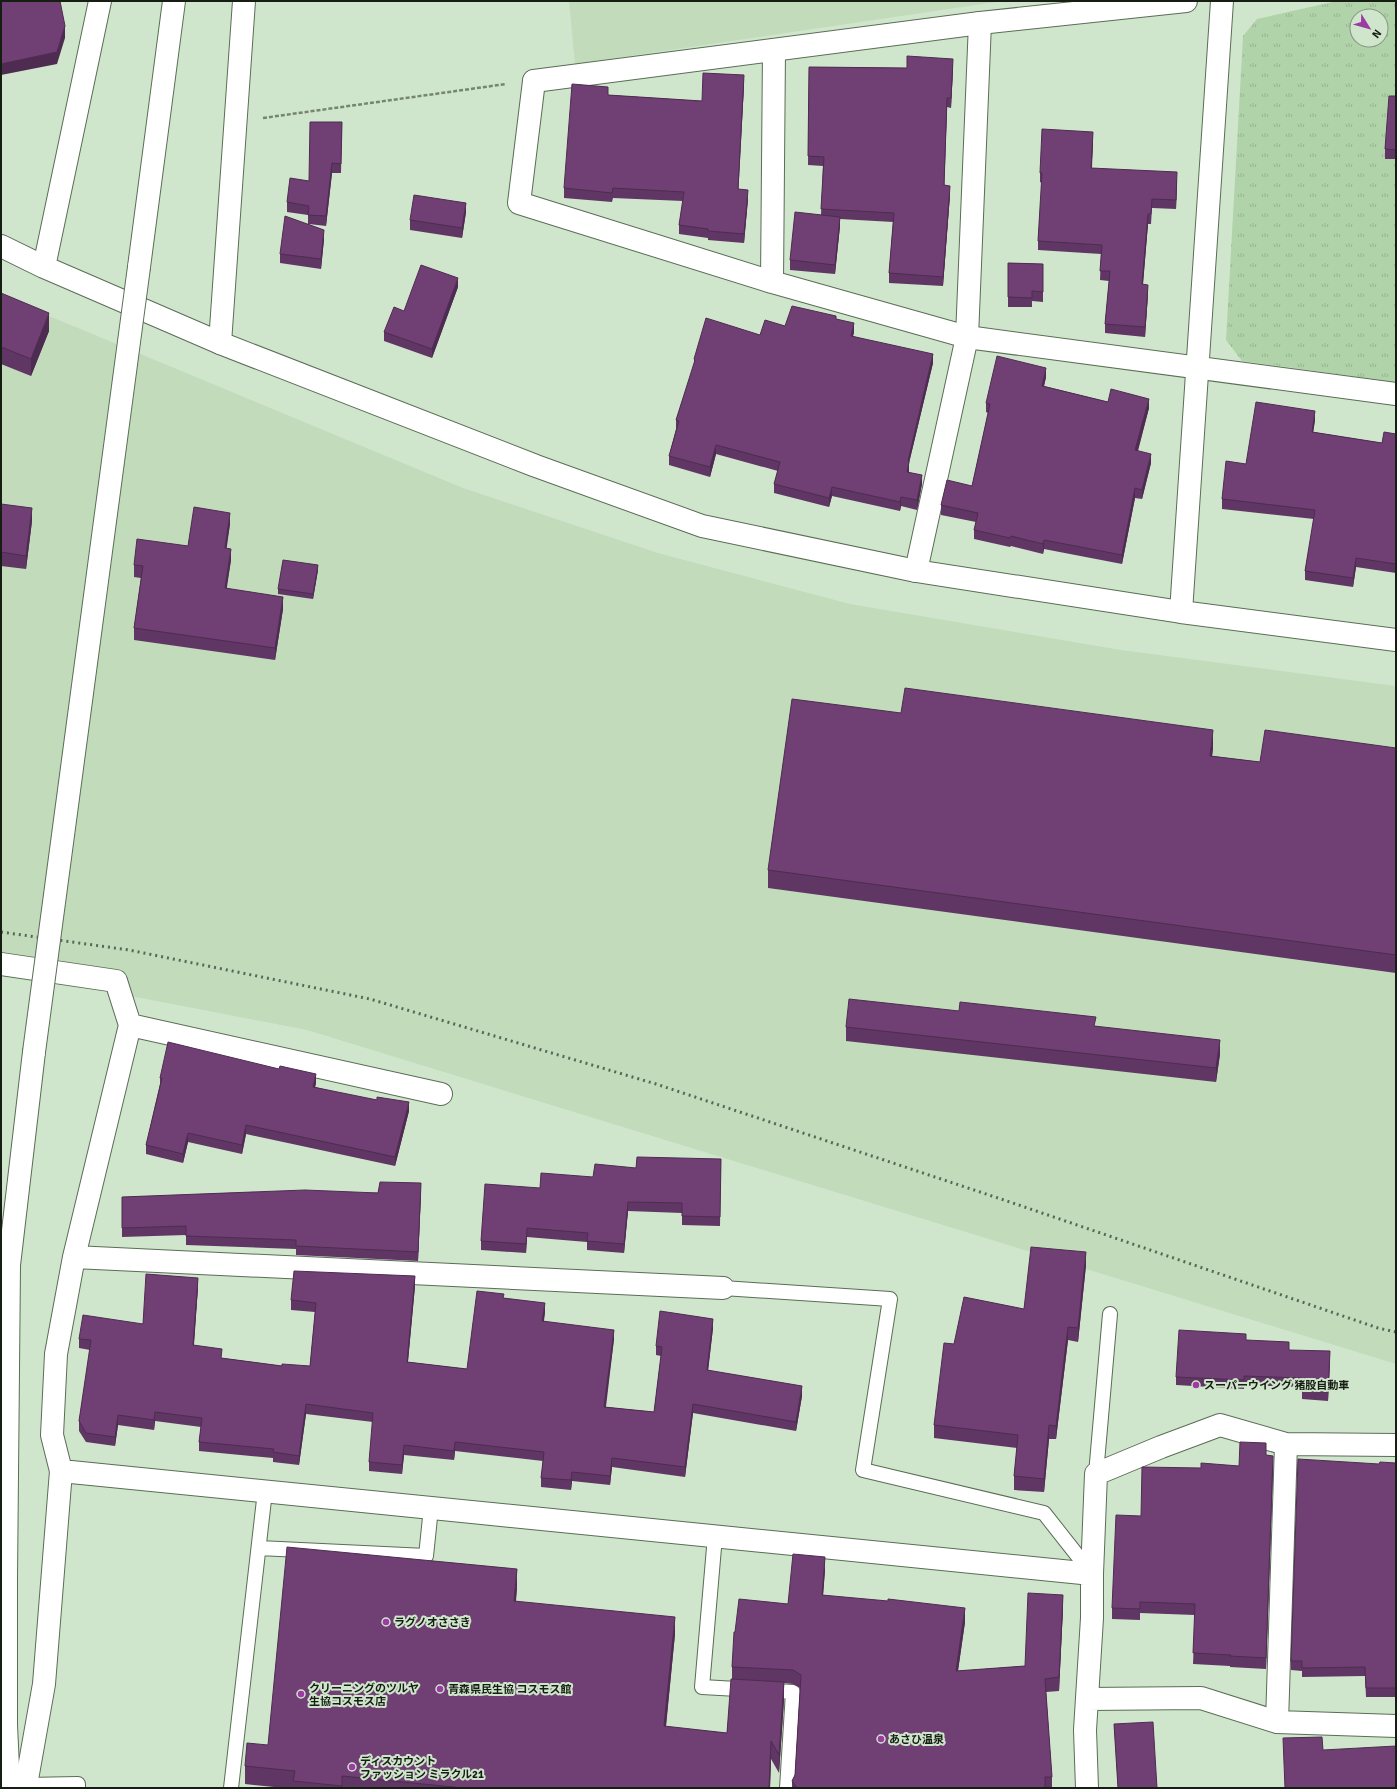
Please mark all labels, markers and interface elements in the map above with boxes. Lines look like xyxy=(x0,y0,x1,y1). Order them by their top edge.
north arrow xyxy=(1349,8,1389,48)
text: N xyxy=(1369,27,1384,41)
place label: スーパーウイング 猪股自動車 xyxy=(1204,1379,1349,1392)
marker: スーパーウイング 猪股自動車 xyxy=(1191,1380,1201,1390)
place label: ラグノオささき xyxy=(394,1616,471,1629)
marker: ラグノオささき xyxy=(381,1617,391,1627)
place label: クリーニングのツルヤ 生協コスモス店 xyxy=(309,1682,419,1708)
place label: 青森県民生協 コスモス館 xyxy=(448,1683,571,1696)
marker: 青森県民生協 コスモス館 xyxy=(435,1684,445,1694)
marker: クリーニングのツルヤ 生協コスモス店 xyxy=(296,1689,306,1699)
place label: あさひ温泉 xyxy=(889,1733,944,1746)
marker: あさひ温泉 xyxy=(876,1734,886,1744)
place label: ディスカウント ファッション ミラクル21 xyxy=(360,1755,484,1781)
marker: ディスカウント ファッション ミラクル21 xyxy=(347,1762,357,1772)

